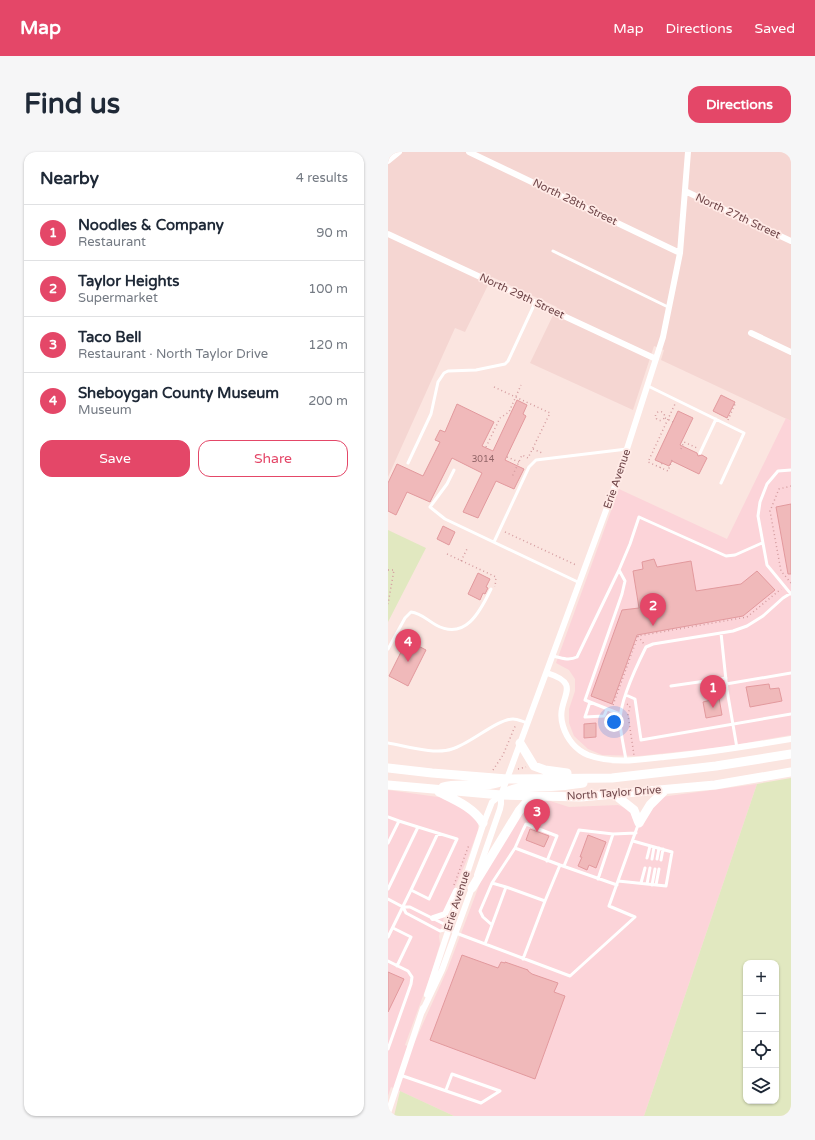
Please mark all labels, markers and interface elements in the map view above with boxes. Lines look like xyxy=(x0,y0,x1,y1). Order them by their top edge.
text: Map xyxy=(20,17,61,39)
text: Map xyxy=(613,20,644,37)
text: Directions xyxy=(666,20,733,37)
text: Saved xyxy=(755,20,795,37)
button: Directions xyxy=(688,86,791,123)
text: Find us xyxy=(24,87,120,121)
text: Nearby xyxy=(40,168,99,189)
text: 4 results xyxy=(296,170,348,186)
street label: North 28th Street xyxy=(531,176,619,228)
street label: North 27th Street xyxy=(693,191,783,241)
text: Noodles & Company xyxy=(78,216,224,234)
text: 1 xyxy=(49,225,57,241)
text: 90 m xyxy=(316,225,348,241)
text: Restaurant xyxy=(78,234,146,250)
street label: North 29th Street xyxy=(477,271,567,321)
text: Taylor Heights xyxy=(78,272,179,290)
text: 2 xyxy=(49,281,57,297)
text: 100 m xyxy=(308,281,348,297)
text: Supermarket xyxy=(78,290,158,306)
text: Taco Bell xyxy=(78,328,142,346)
text: 3 xyxy=(49,337,57,353)
text: 120 m xyxy=(308,337,348,353)
text: Restaurant · North Taylor Drive xyxy=(78,346,268,362)
text: Sheboygan County Museum xyxy=(78,384,279,402)
text: 4 xyxy=(49,393,57,409)
text: 200 m xyxy=(308,393,348,409)
text: Museum xyxy=(78,402,132,418)
button: Save xyxy=(40,440,190,477)
button: Share xyxy=(198,440,348,477)
street label: Erie Avenue xyxy=(601,447,633,511)
house number: 3014 xyxy=(472,454,495,465)
pin: 2 xyxy=(640,593,666,626)
pin: 4 xyxy=(395,629,421,662)
pin: 1 xyxy=(700,675,726,708)
your location xyxy=(604,712,624,732)
street label: North Taylor Drive xyxy=(566,783,662,803)
pin: 3 xyxy=(524,799,550,832)
street label: Erie Avenue xyxy=(441,869,473,933)
map controls xyxy=(743,960,779,1104)
button: + xyxy=(743,960,779,996)
button: − xyxy=(743,996,779,1032)
button: locate xyxy=(743,1032,779,1068)
button: layers xyxy=(743,1068,779,1104)

